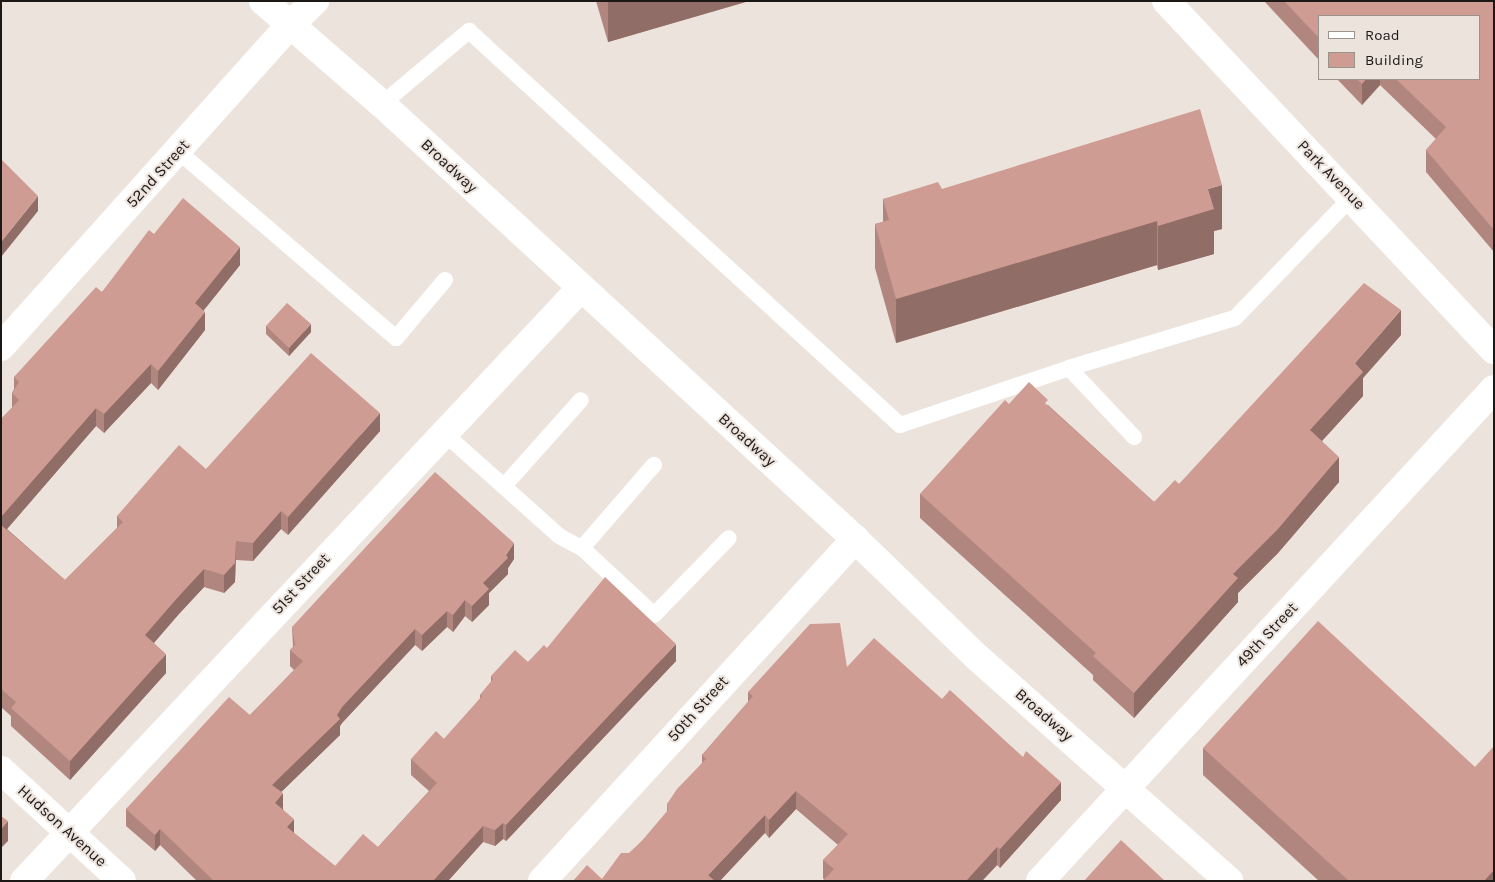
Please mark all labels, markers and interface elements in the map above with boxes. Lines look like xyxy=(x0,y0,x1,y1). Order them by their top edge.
legend xyxy=(1318,15,1480,80)
text: Road xyxy=(1365,26,1400,44)
text: Building xyxy=(1365,51,1423,69)
street label: Broadway xyxy=(417,135,481,197)
street label: 52nd Street xyxy=(122,136,194,212)
street label: Park Avenue xyxy=(1293,136,1369,214)
street label: Broadway xyxy=(714,409,780,471)
street label: 51st Street xyxy=(268,549,334,619)
street label: 49th Street xyxy=(1232,599,1302,671)
street label: 50th Street xyxy=(663,672,733,746)
street label: Broadway xyxy=(1011,685,1077,745)
street label: Hudson Avenue xyxy=(14,781,110,871)

